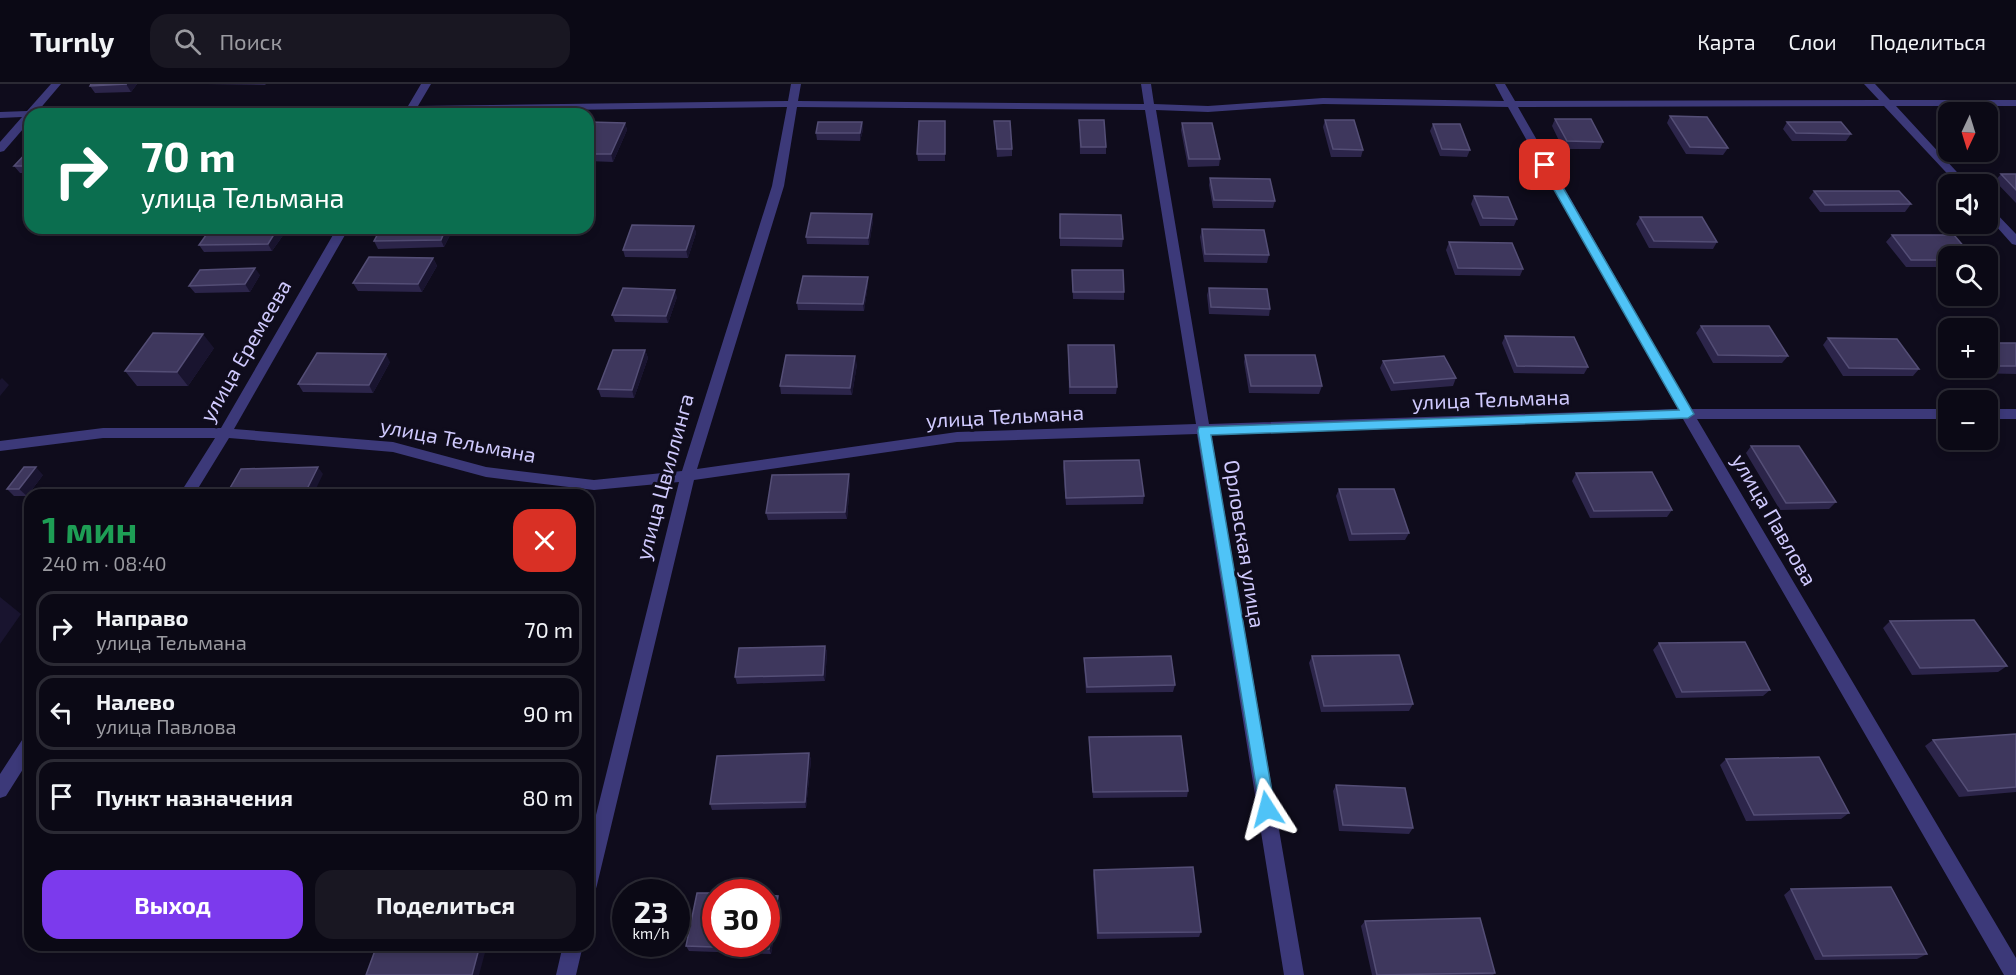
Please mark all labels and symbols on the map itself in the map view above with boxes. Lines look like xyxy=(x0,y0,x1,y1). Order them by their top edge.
north arrow xyxy=(1938,102,1998,162)
pin xyxy=(1519,139,1570,190)
street label: улица Еремеева xyxy=(194,275,296,426)
street label: улица Тельмана xyxy=(1411,383,1571,415)
street label: улица Цвиллинга xyxy=(629,391,699,563)
street label: улица Тельмана xyxy=(925,399,1085,433)
street label: улица Тельмана xyxy=(378,412,538,468)
street label: улица Павлова xyxy=(1727,449,1823,590)
street label: Орловская улица xyxy=(1219,458,1271,630)
position arrow xyxy=(1235,777,1299,841)
speed limit sign: 30 xyxy=(702,879,780,957)

